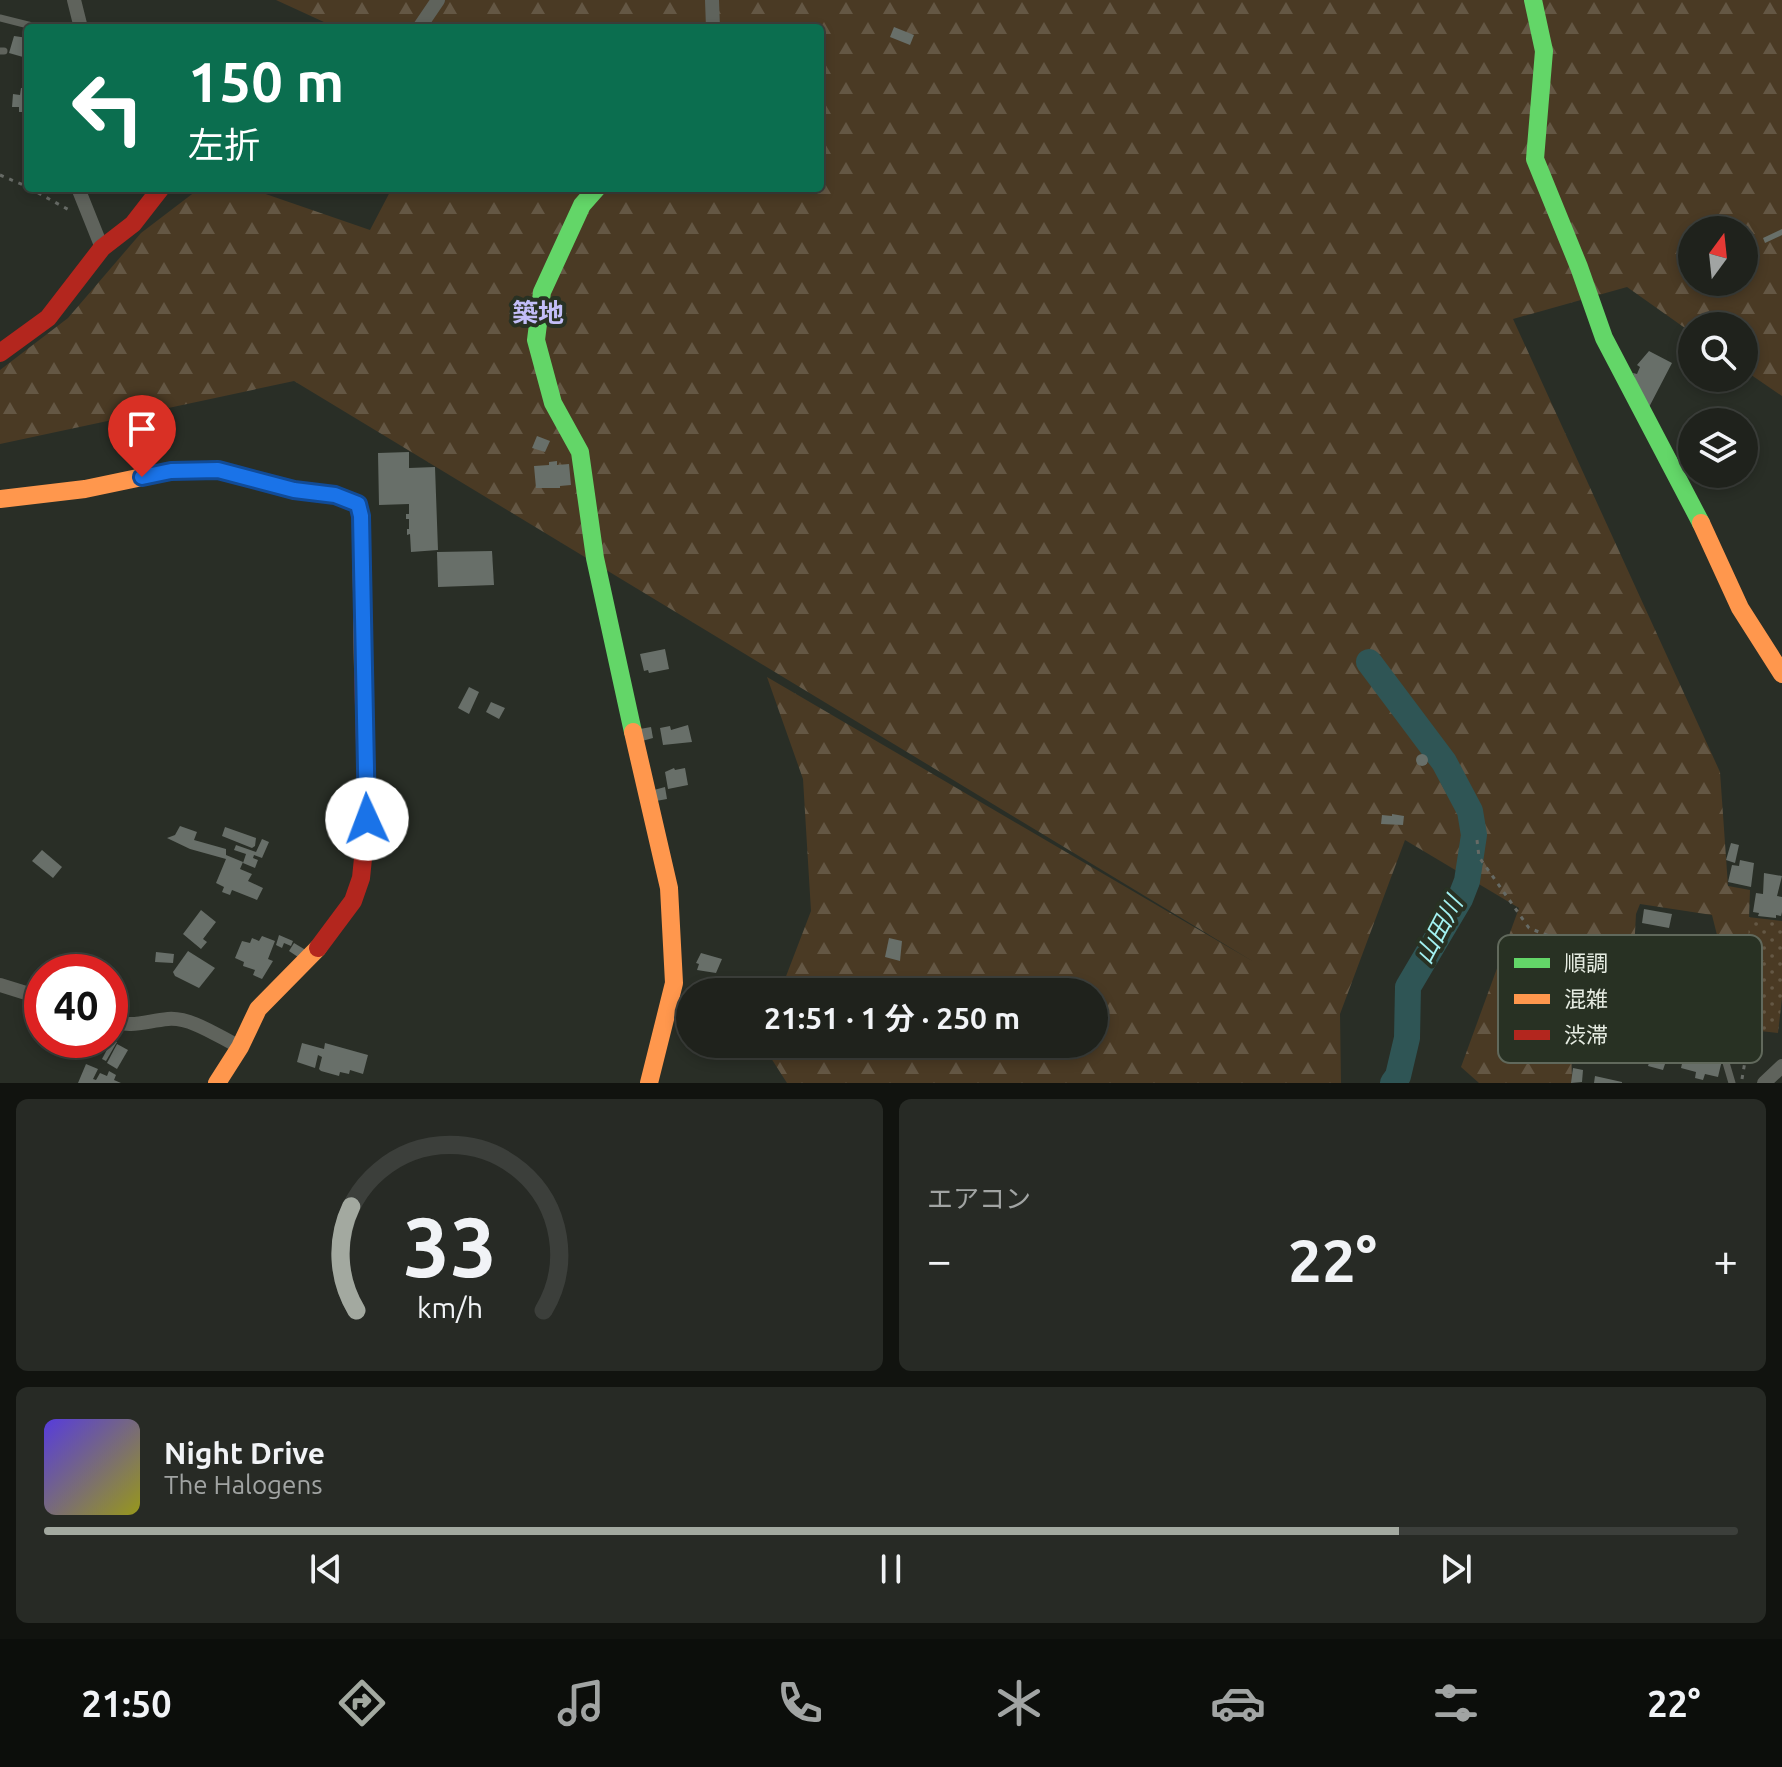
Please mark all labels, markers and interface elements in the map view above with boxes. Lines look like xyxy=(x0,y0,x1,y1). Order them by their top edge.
text: 150 m xyxy=(188,50,344,113)
icon: left xyxy=(56,56,160,160)
text: 左折 xyxy=(188,124,260,165)
north arrow xyxy=(1678,216,1758,296)
map controls xyxy=(1678,216,1758,488)
district label: 築地 xyxy=(512,298,564,327)
button: search xyxy=(1678,312,1758,392)
pin xyxy=(108,395,176,477)
icon: arrive xyxy=(120,407,164,451)
button: layers xyxy=(1678,408,1758,488)
position arrow xyxy=(325,777,409,861)
water label: 山田川 xyxy=(1410,889,1469,968)
legend xyxy=(1498,935,1762,1063)
text: 順調 xyxy=(1564,950,1608,975)
speed limit sign: 40 xyxy=(24,954,128,1058)
text: 混雑 xyxy=(1564,986,1608,1011)
text: 21:51 · 1 分 · 250 m xyxy=(764,1001,1020,1035)
text: 渋滞 xyxy=(1564,1022,1608,1047)
text: エアコン xyxy=(927,1184,1031,1213)
text: 33 xyxy=(403,1199,496,1293)
text: 22° xyxy=(1288,1226,1377,1293)
text: − xyxy=(927,1235,952,1284)
text: + xyxy=(1713,1235,1738,1284)
text: km/h xyxy=(417,1291,483,1323)
text: Night Drive xyxy=(164,1436,325,1470)
text: The Halogens xyxy=(164,1470,323,1499)
icon: previous xyxy=(304,1547,348,1591)
icon: pause xyxy=(869,1547,913,1591)
icon: next xyxy=(1434,1547,1478,1591)
icon: directions xyxy=(334,1675,390,1731)
icon: music xyxy=(553,1675,609,1731)
icon: phone xyxy=(772,1675,828,1731)
icon: climate xyxy=(991,1675,1047,1731)
icon: car xyxy=(1210,1675,1266,1731)
icon: filters xyxy=(1428,1675,1484,1731)
text: 21:50 xyxy=(81,1683,171,1724)
text: 22° xyxy=(1647,1683,1701,1724)

